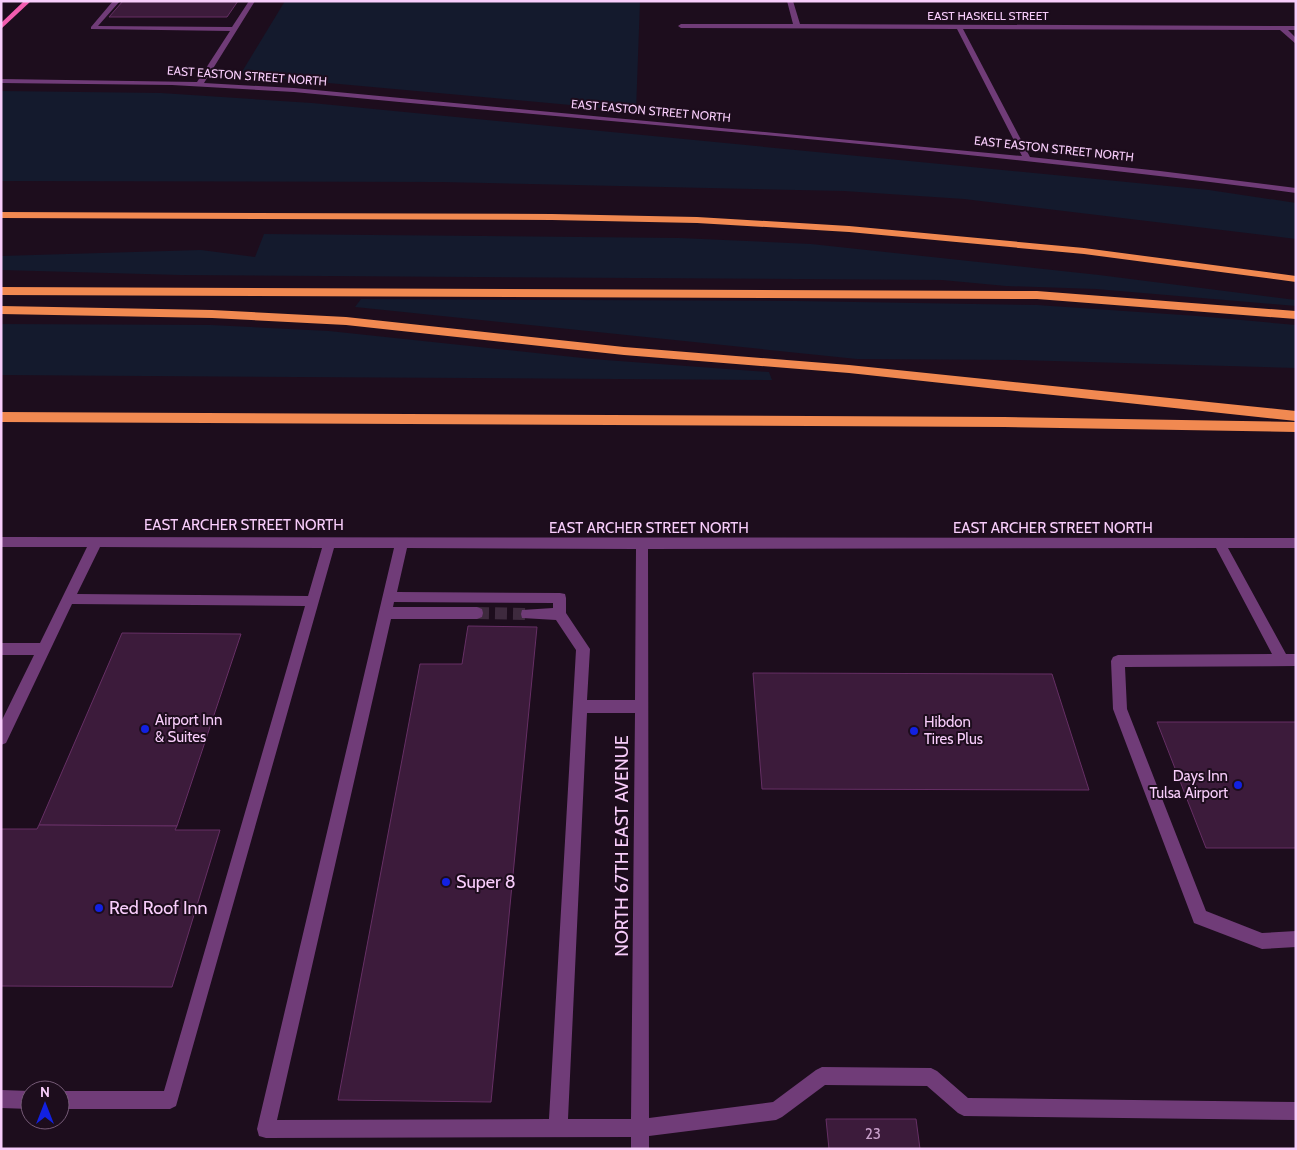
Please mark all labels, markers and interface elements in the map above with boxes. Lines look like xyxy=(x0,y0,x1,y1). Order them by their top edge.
street label: EAST HASKELL STREET xyxy=(927,8,1049,23)
street label: EAST EASTON STREET NORTH xyxy=(167,62,328,89)
street label: EAST EASTON STREET NORTH xyxy=(571,96,732,125)
street label: EAST EASTON STREET NORTH xyxy=(974,133,1135,164)
street label: EAST ARCHER STREET NORTH xyxy=(144,516,344,534)
street label: EAST ARCHER STREET NORTH xyxy=(549,519,749,537)
street label: EAST ARCHER STREET NORTH xyxy=(953,519,1153,537)
place label: Airport Inn & Suites xyxy=(155,711,222,746)
place label: Hibdon Tires Plus xyxy=(924,713,983,748)
marker: Airport Inn & Suites xyxy=(139,723,151,735)
marker: Hibdon Tires Plus xyxy=(908,725,920,737)
street label: NORTH 67TH EAST AVENUE xyxy=(611,735,633,957)
place label: Days Inn Tulsa Airport xyxy=(1150,767,1228,802)
marker: Days Inn Tulsa Airport xyxy=(1232,779,1244,791)
place label: Super 8 xyxy=(456,871,516,893)
marker: Super 8 xyxy=(440,876,452,888)
place label: Red Roof Inn xyxy=(109,897,208,919)
marker: Red Roof Inn xyxy=(93,902,105,914)
north arrow xyxy=(20,1080,70,1130)
text: N xyxy=(40,1083,50,1101)
house number: 23 xyxy=(865,1125,881,1143)

